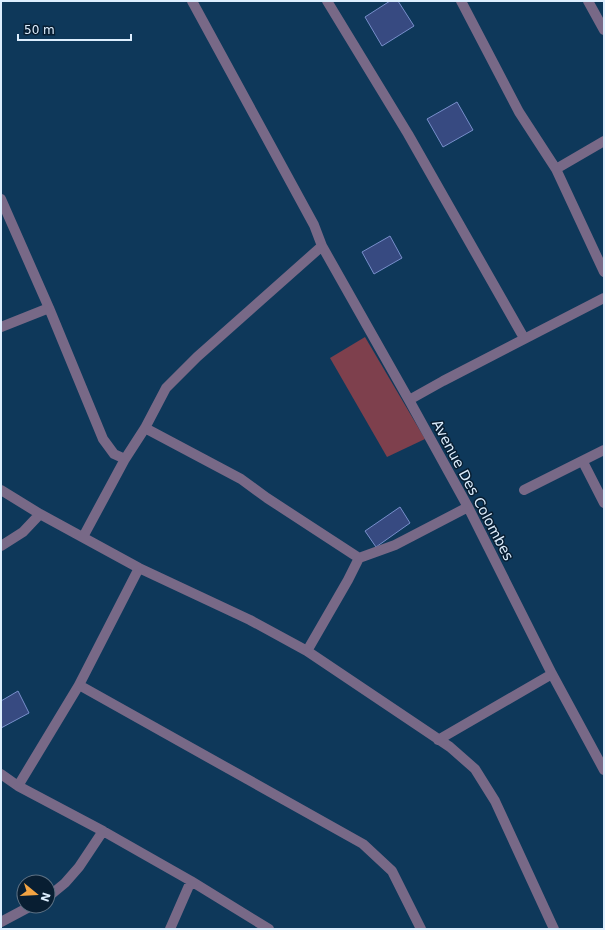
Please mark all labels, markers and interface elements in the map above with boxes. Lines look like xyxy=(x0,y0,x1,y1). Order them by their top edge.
scale bar xyxy=(18,16,131,42)
text: 50 m xyxy=(24,23,55,37)
street label: Avenue Des Colombes xyxy=(429,417,517,563)
north arrow xyxy=(16,874,56,914)
text: N xyxy=(37,891,53,903)

